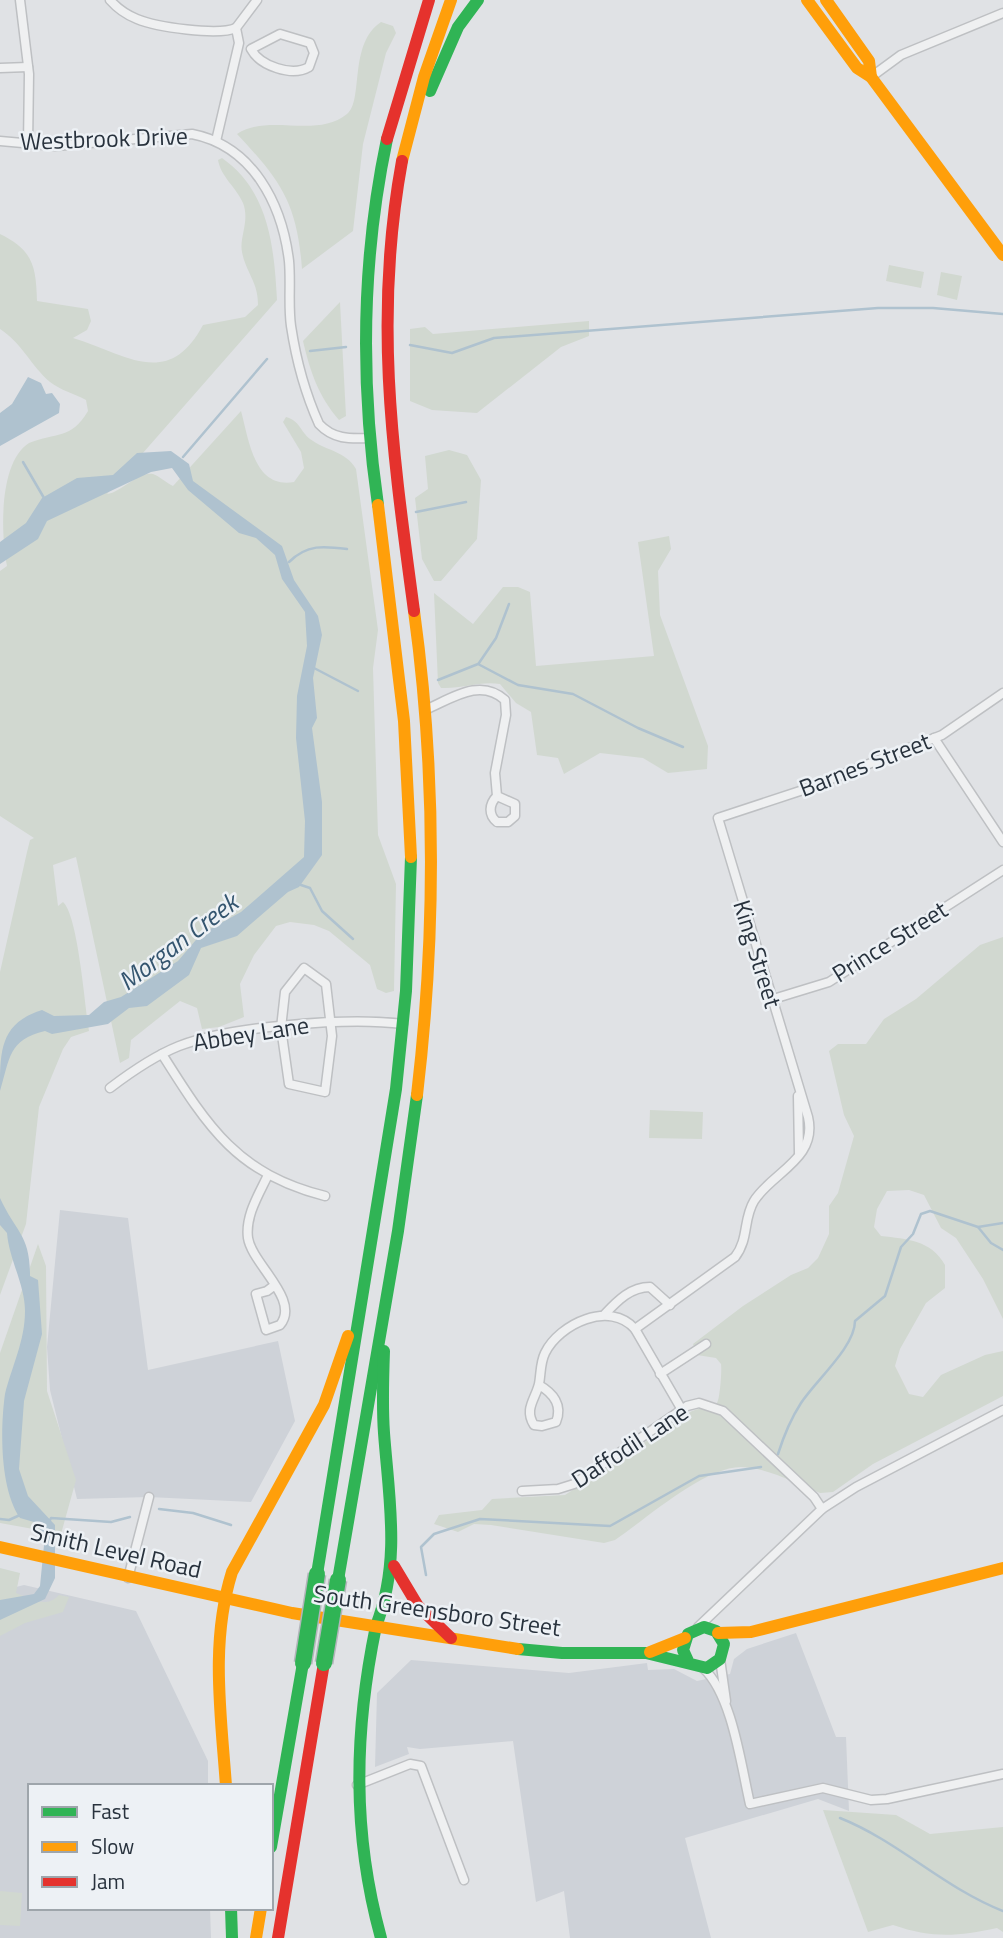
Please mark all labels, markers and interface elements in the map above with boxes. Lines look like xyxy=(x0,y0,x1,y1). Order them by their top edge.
street label: Westbrook Drive xyxy=(19,117,188,159)
street label: Barnes Street xyxy=(794,722,936,806)
water label: Morgan Creek xyxy=(109,881,249,1000)
street label: Prince Street xyxy=(825,891,955,991)
street label: King Street xyxy=(724,895,792,1013)
street label: Abbey Lane xyxy=(190,1006,311,1060)
street label: Daffodil Lane xyxy=(564,1394,695,1497)
street label: Smith Level Road xyxy=(27,1513,205,1587)
street label: South Greensboro Street xyxy=(311,1575,564,1645)
legend xyxy=(28,1784,273,1910)
text: Fast xyxy=(91,1795,130,1827)
text: Slow xyxy=(91,1830,134,1862)
text: Jam xyxy=(91,1865,125,1897)

